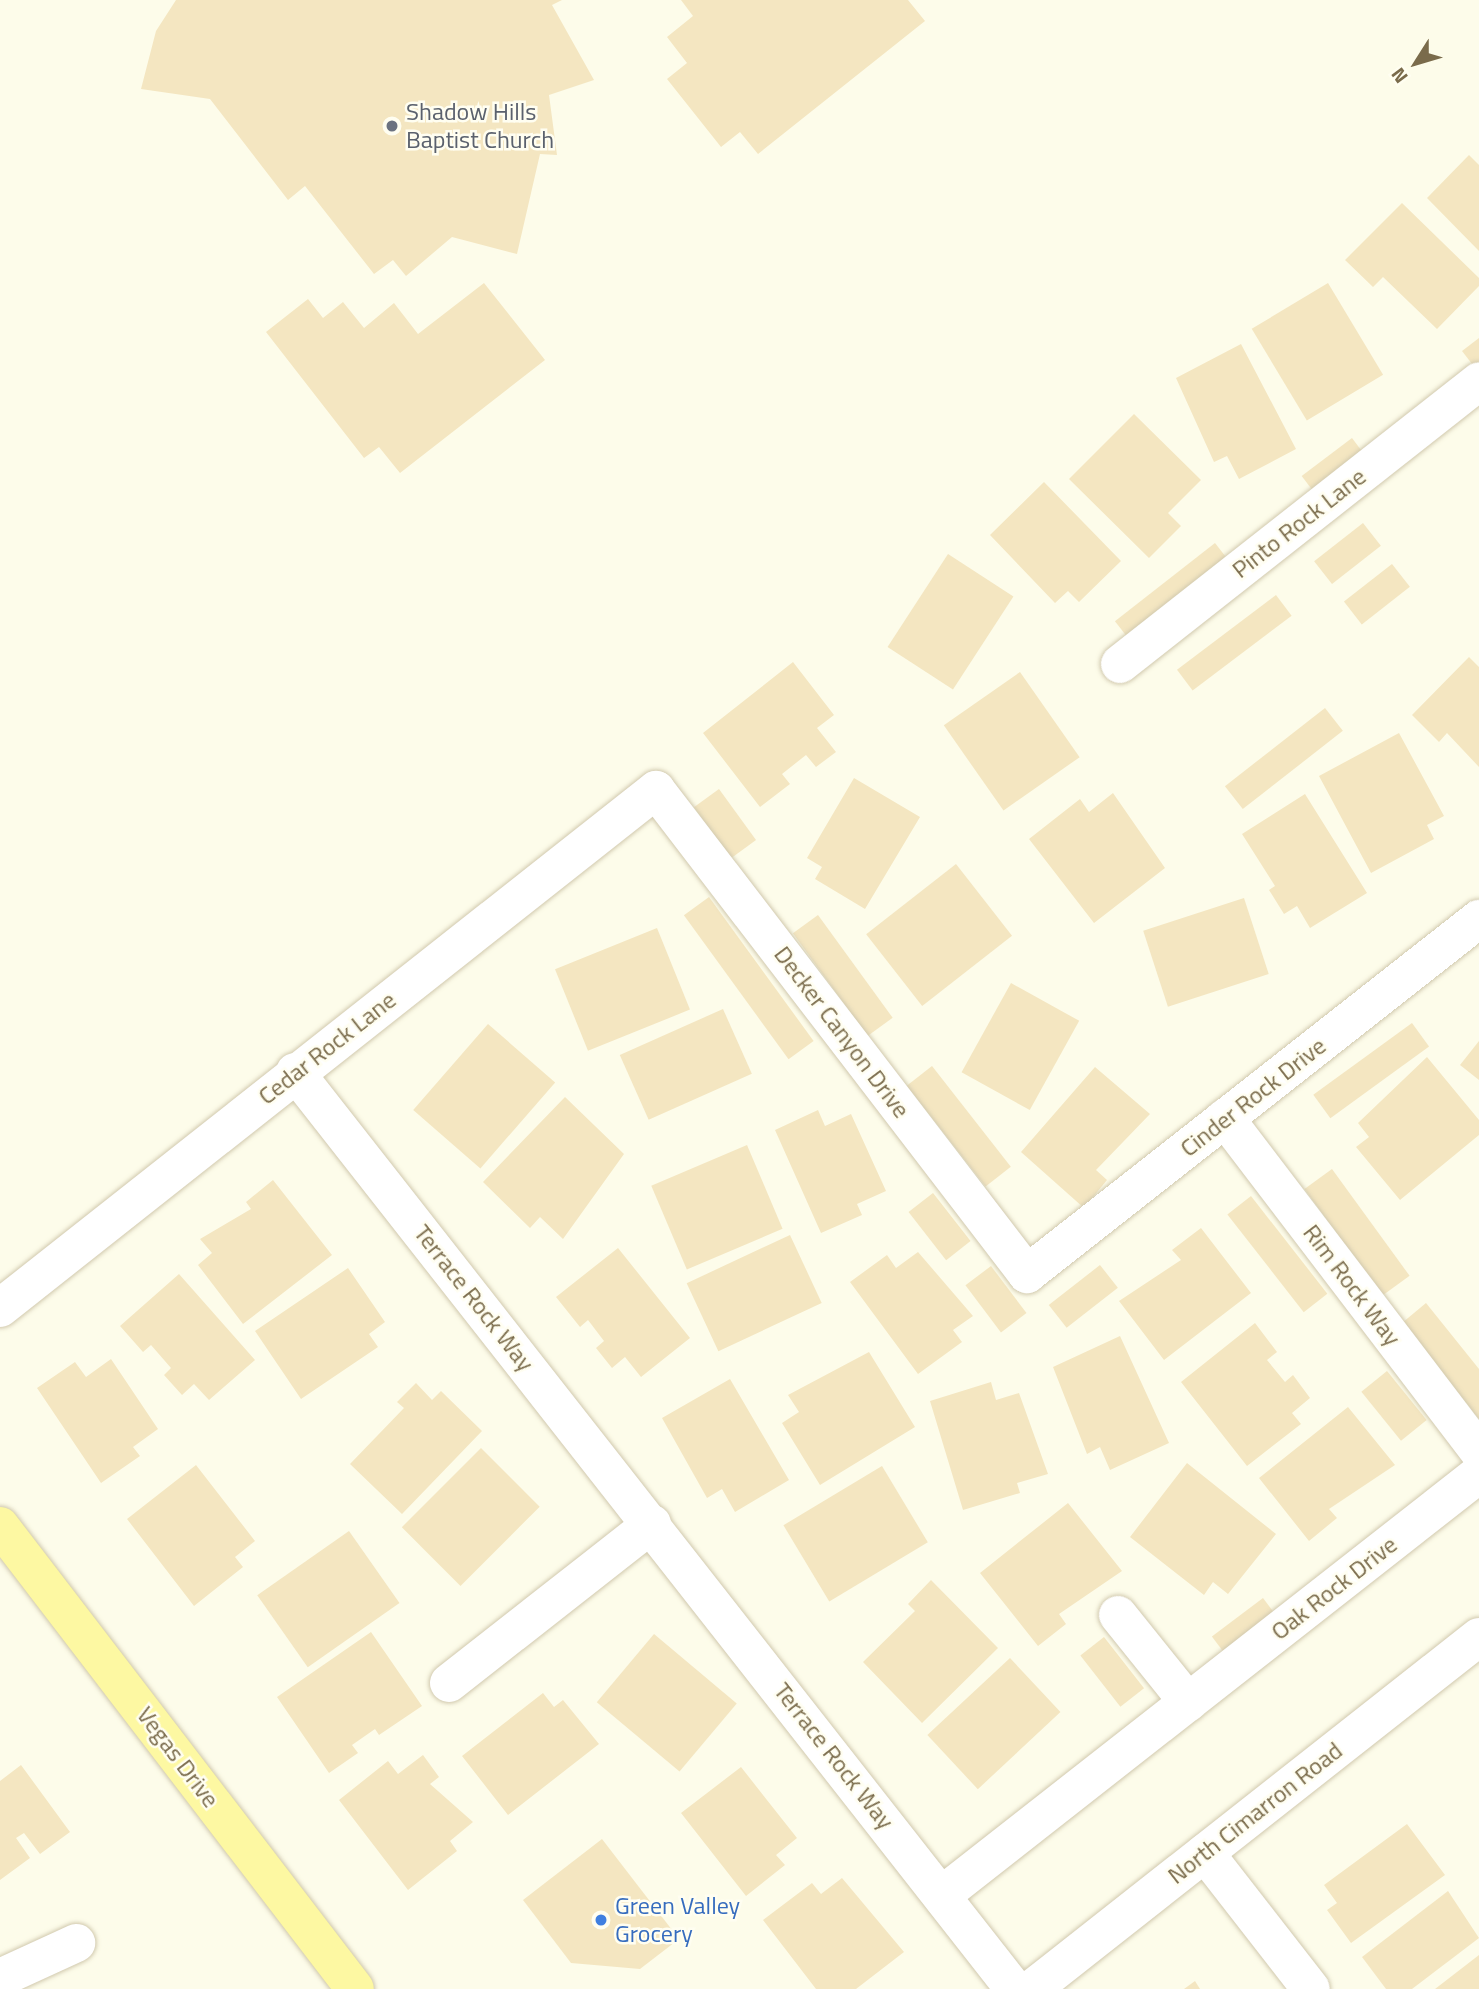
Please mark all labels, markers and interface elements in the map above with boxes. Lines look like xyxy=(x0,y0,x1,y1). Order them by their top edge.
north arrow xyxy=(1381,28,1451,98)
text: N xyxy=(1383,62,1414,90)
place label: Shadow Hills Baptist Church xyxy=(406,98,554,154)
marker: Shadow Hills Baptist Church xyxy=(384,118,400,134)
street label: Pinto Rock Lane xyxy=(1226,462,1372,584)
street label: Decker Canyon Drive xyxy=(768,940,916,1124)
street label: Cedar Rock Lane xyxy=(253,985,401,1111)
street label: Cinder Rock Drive xyxy=(1175,1031,1331,1163)
street label: Terrace Rock Way xyxy=(408,1219,540,1377)
street label: Rim Rock Way xyxy=(1297,1219,1407,1351)
street label: Oak Rock Drive xyxy=(1265,1530,1403,1646)
street label: Terrace Rock Way xyxy=(768,1677,900,1835)
street label: Vegas Drive xyxy=(131,1701,225,1813)
street label: North Cimarron Road xyxy=(1162,1736,1348,1890)
place label: Green Valley Grocery xyxy=(615,1892,740,1948)
marker: Green Valley Grocery xyxy=(593,1912,609,1928)

